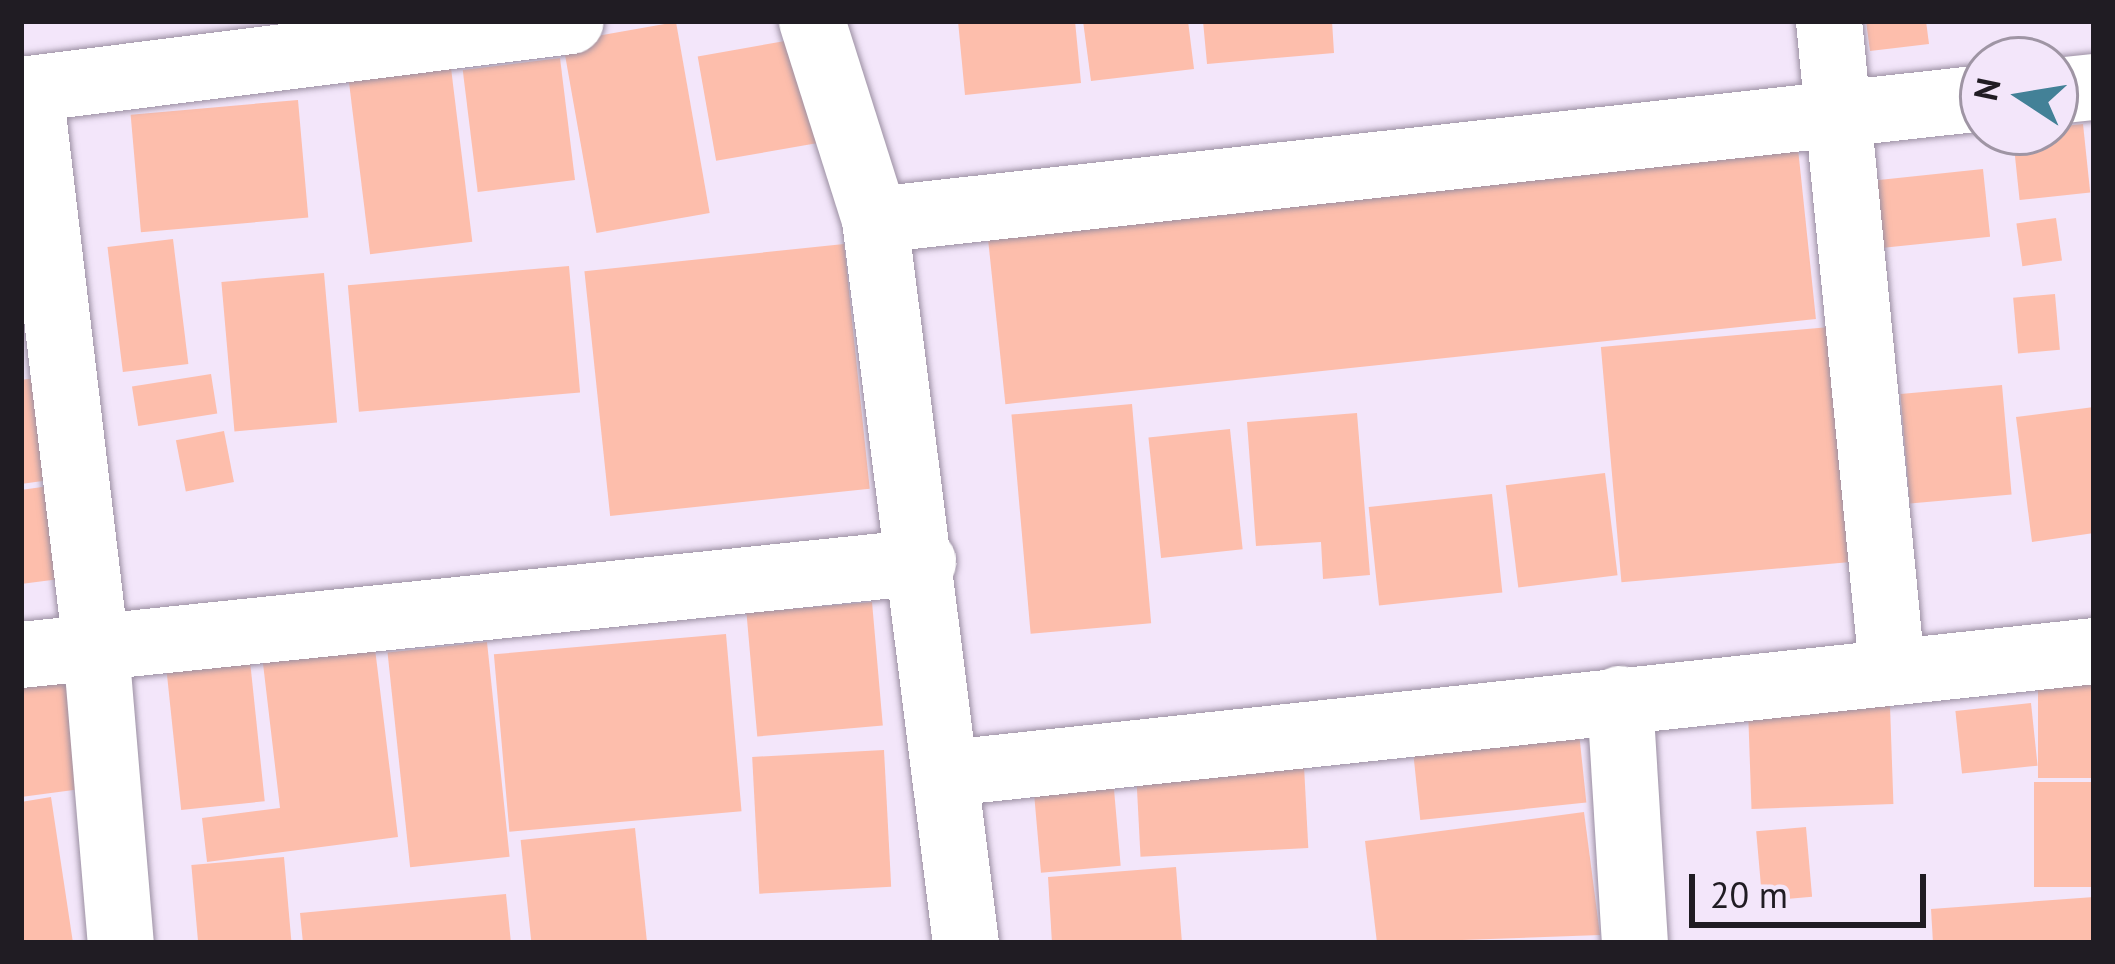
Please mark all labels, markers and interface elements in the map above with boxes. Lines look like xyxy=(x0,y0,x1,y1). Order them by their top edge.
north arrow xyxy=(1959,36,2079,156)
text: N xyxy=(1963,74,2010,104)
scale bar xyxy=(1695,850,1932,924)
text: 20 m xyxy=(1710,871,1788,918)

